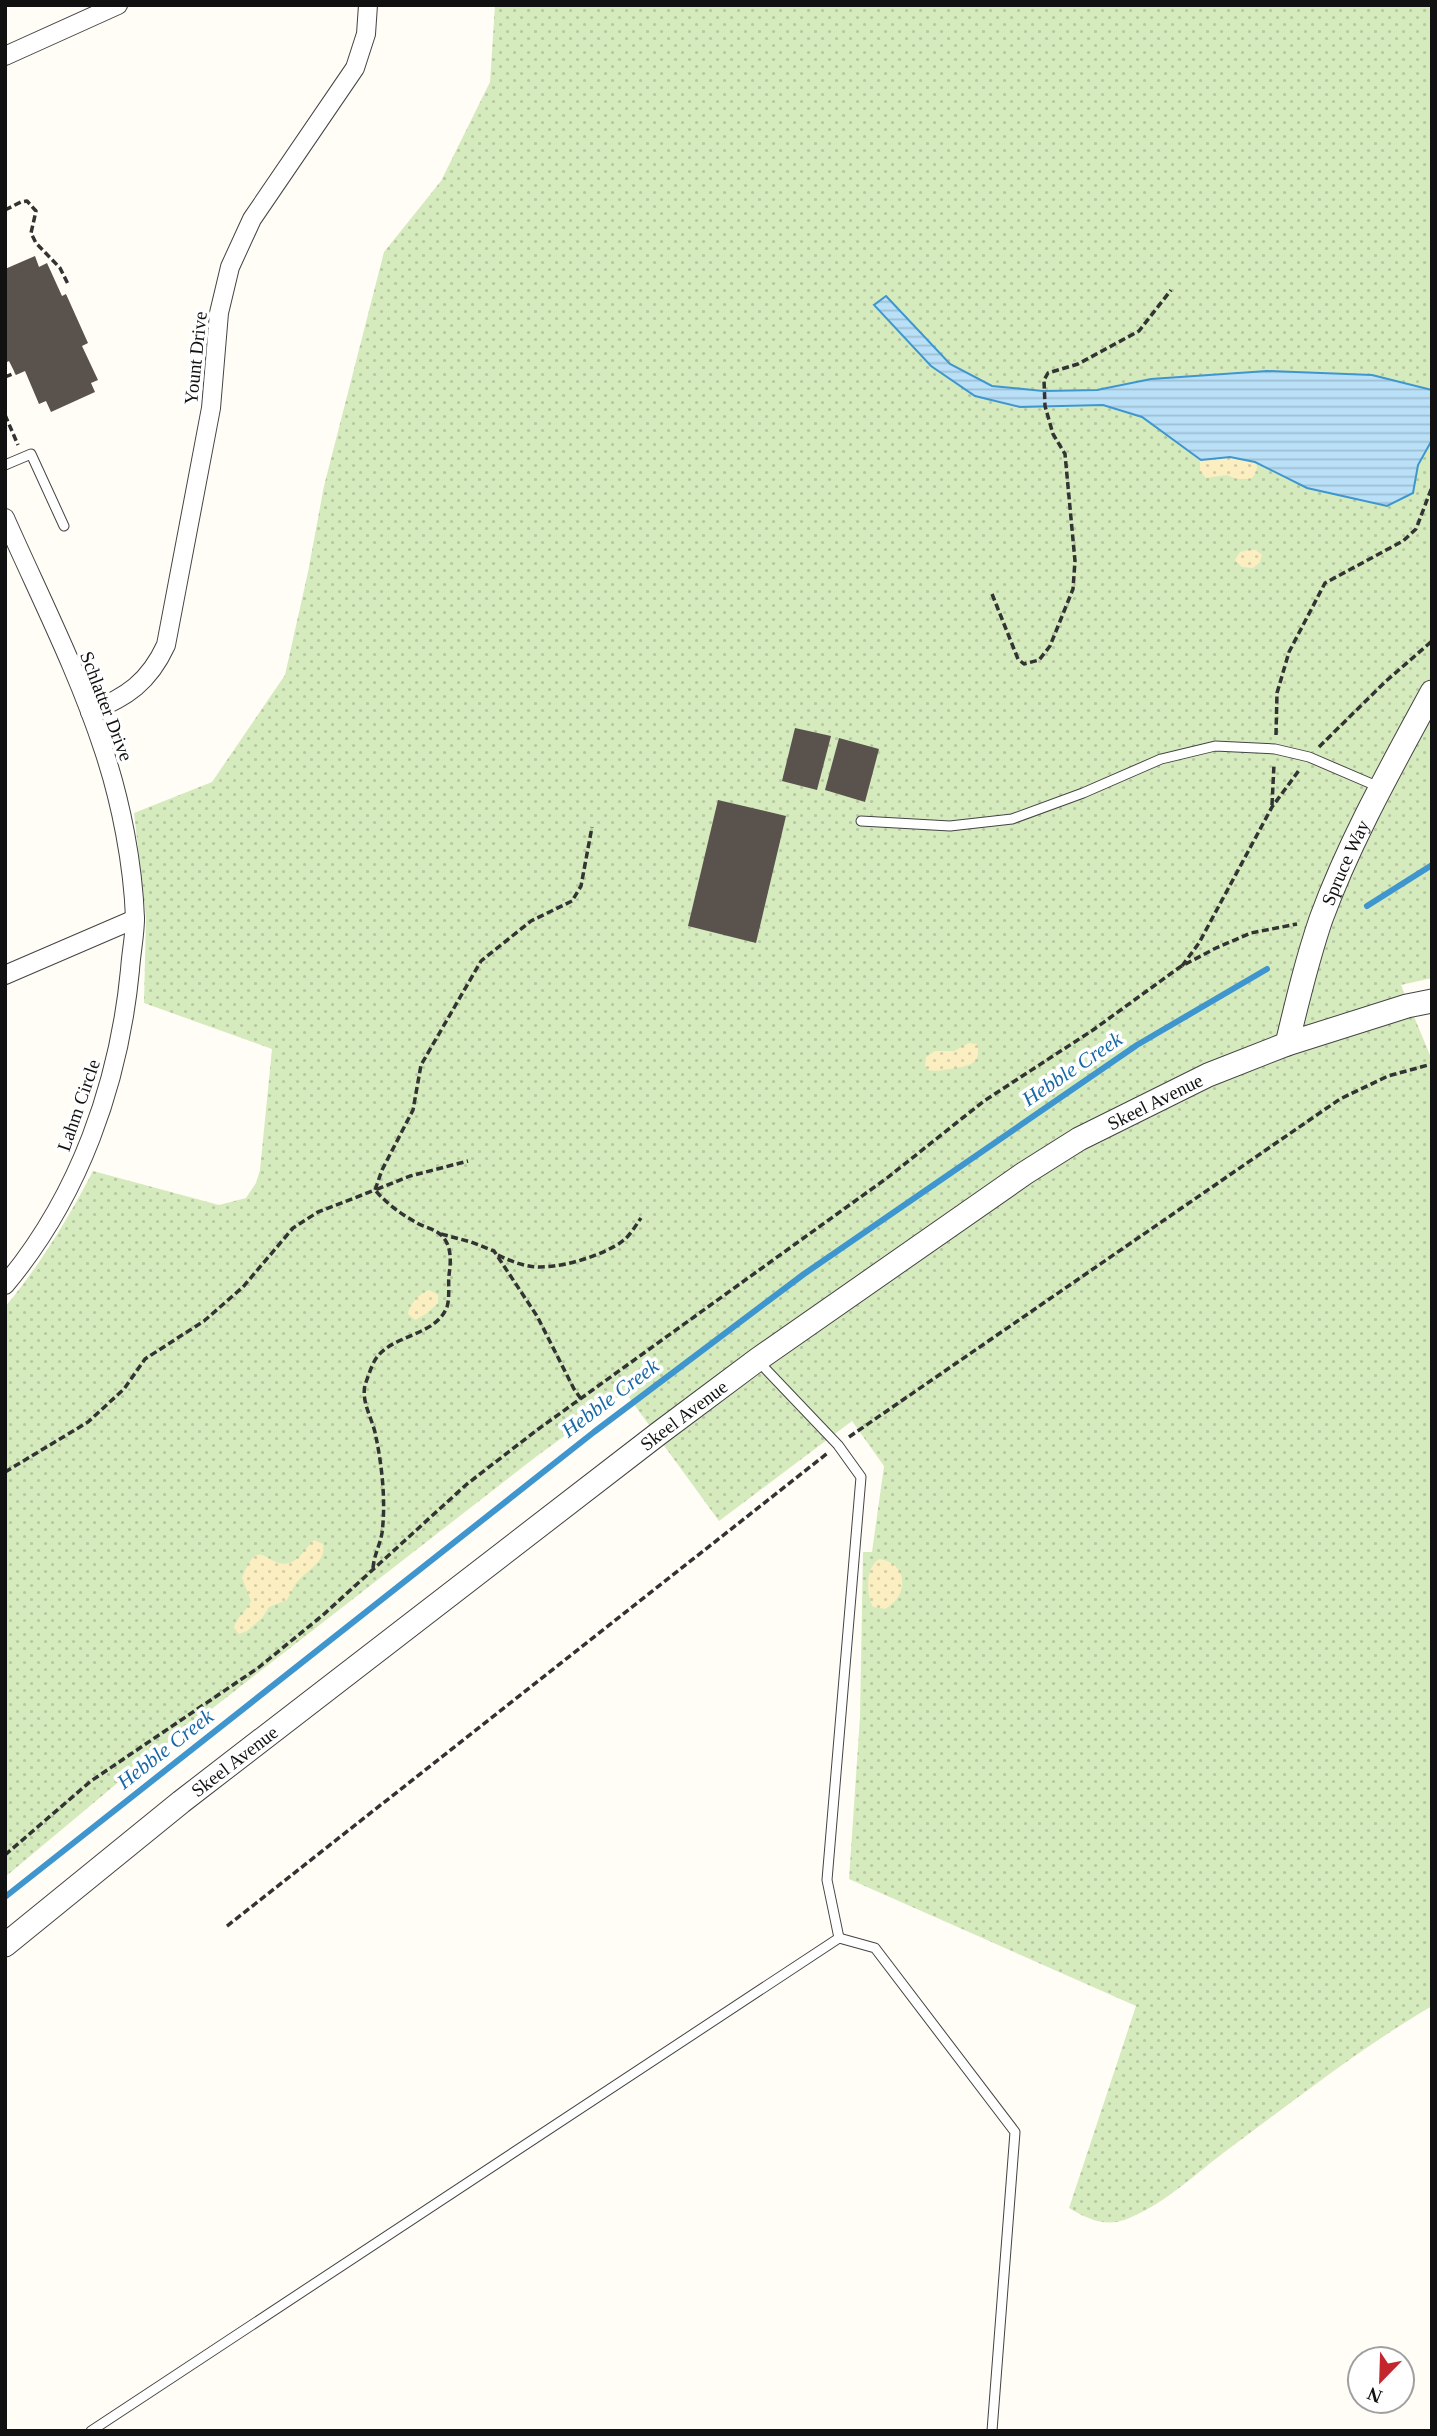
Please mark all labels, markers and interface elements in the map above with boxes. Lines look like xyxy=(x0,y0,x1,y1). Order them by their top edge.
street label: Yount Drive xyxy=(180,310,211,406)
street label: Schlatter Drive xyxy=(76,648,137,764)
street label: Spruce Way xyxy=(1317,816,1374,908)
water label: Hebble Creek xyxy=(1017,1026,1127,1112)
street label: Lahm Circle xyxy=(53,1057,104,1154)
street label: Skeel Avenue xyxy=(1104,1069,1206,1134)
water label: Hebble Creek xyxy=(556,1353,664,1443)
street label: Skeel Avenue xyxy=(636,1376,732,1455)
water label: Hebble Creek xyxy=(111,1704,218,1795)
street label: Skeel Avenue xyxy=(187,1721,282,1801)
north arrow xyxy=(1346,2345,1416,2415)
text: N xyxy=(1364,2383,1385,2408)

